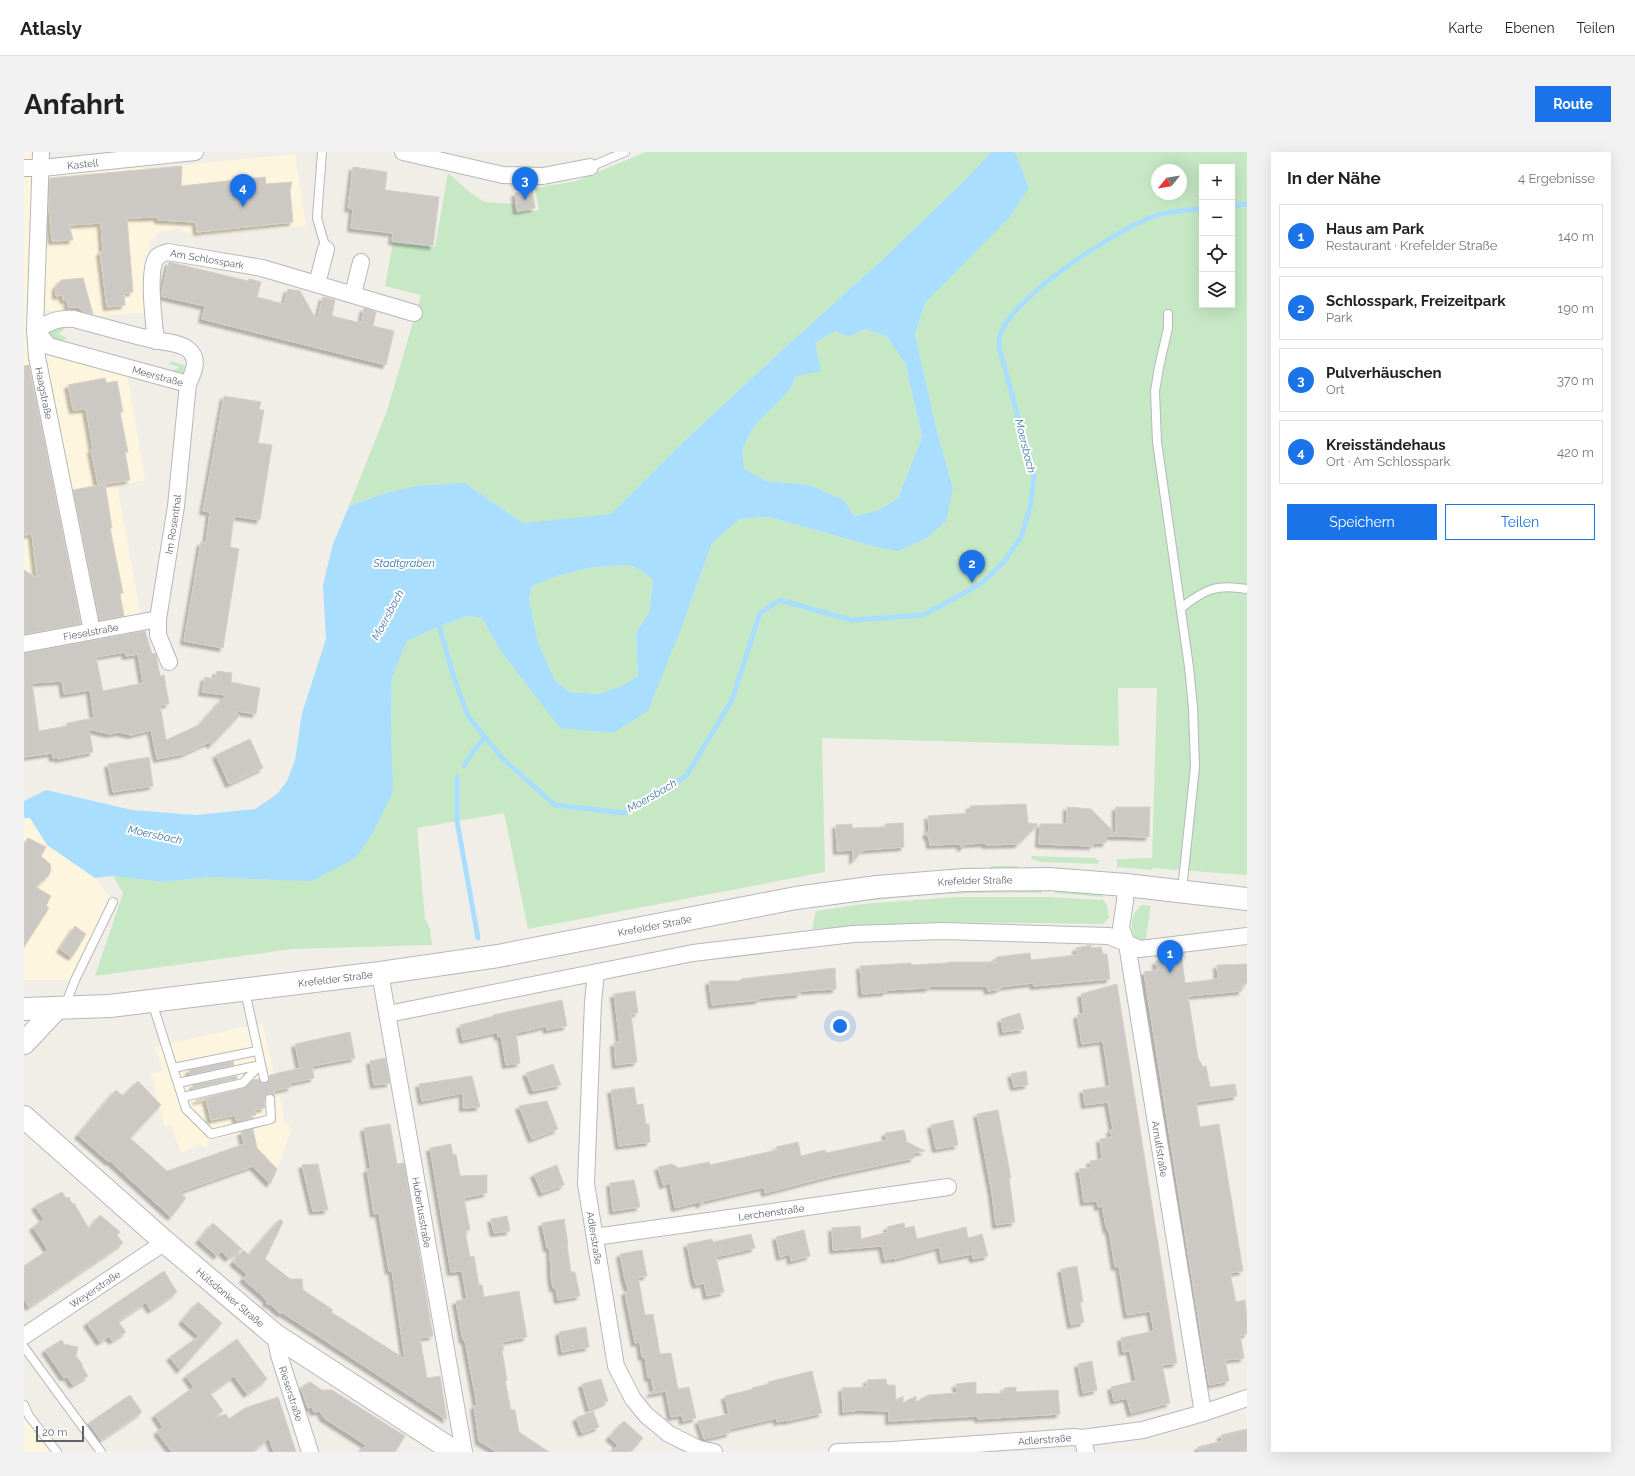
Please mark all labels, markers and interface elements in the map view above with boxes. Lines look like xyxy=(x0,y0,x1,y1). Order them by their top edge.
text: Atlasly xyxy=(20,17,82,39)
text: Karte xyxy=(1448,20,1483,36)
text: Ebenen xyxy=(1505,20,1555,36)
text: Teilen xyxy=(1577,20,1615,36)
button: Route xyxy=(1535,86,1611,122)
text: Anfahrt xyxy=(24,88,125,121)
street label: Kastell xyxy=(67,157,99,171)
north arrow xyxy=(1151,164,1187,200)
map controls xyxy=(1199,164,1235,308)
button: + xyxy=(1199,164,1235,200)
pin: 3 xyxy=(512,167,538,200)
text: In der Nähe xyxy=(1287,168,1381,188)
text: 4 Ergebnisse xyxy=(1518,171,1595,186)
pin: 4 xyxy=(230,174,256,207)
button: − xyxy=(1199,200,1235,236)
text: Haus am Park xyxy=(1326,220,1424,238)
text: 1 xyxy=(1298,229,1304,244)
text: 140 m xyxy=(1558,229,1594,244)
button: locate xyxy=(1199,236,1235,272)
text: Restaurant · Krefelder Straße xyxy=(1326,238,1497,253)
street label: Am Schlosspark xyxy=(169,247,246,270)
button: layers xyxy=(1199,272,1235,308)
text: Schlosspark, Freizeitpark xyxy=(1326,292,1506,310)
text: 2 xyxy=(1297,301,1305,316)
text: 190 m xyxy=(1558,301,1594,316)
text: Park xyxy=(1326,310,1353,325)
street label: Meerstraße xyxy=(131,364,185,388)
text: Pulverhäuschen xyxy=(1326,364,1442,382)
street label: Haagstraße xyxy=(34,366,55,420)
text: 3 xyxy=(1297,373,1305,388)
text: 370 m xyxy=(1557,373,1594,388)
text: Ort xyxy=(1326,382,1345,397)
water label: Moersbach xyxy=(1012,418,1038,474)
text: Kreisständehaus xyxy=(1326,436,1446,454)
text: 4 xyxy=(1297,445,1305,460)
text: 420 m xyxy=(1557,445,1594,460)
text: Ort · Am Schlosspark xyxy=(1326,454,1450,469)
street label: Im Rosenthal xyxy=(163,494,183,555)
button: Speichern xyxy=(1287,504,1437,540)
button: Teilen xyxy=(1445,504,1595,540)
pin: 2 xyxy=(959,550,985,583)
water label: Stadtgraben xyxy=(372,557,435,570)
water label: Moersbach xyxy=(369,588,407,642)
street label: Fieselstraße xyxy=(62,621,119,642)
water label: Moersbach xyxy=(625,777,679,815)
water label: Moersbach xyxy=(127,823,183,847)
street label: Krefelder Straße xyxy=(937,874,1013,888)
street label: Krefelder Straße xyxy=(617,913,693,938)
pin: 1 xyxy=(1157,940,1183,973)
street label: Krefelder Straße xyxy=(297,968,373,988)
your location xyxy=(830,1016,850,1036)
street label: Arnulfstraße xyxy=(1150,1120,1170,1178)
street label: Hubertusstraße xyxy=(410,1176,434,1249)
street label: Lerchenstraße xyxy=(738,1202,805,1222)
street label: Adlerstraße xyxy=(585,1211,605,1265)
street label: Hülsdonker Straße xyxy=(194,1265,267,1329)
street label: Weyerstraße xyxy=(67,1268,122,1310)
street label: Rieserstraße xyxy=(277,1365,305,1423)
scale bar xyxy=(36,1424,84,1443)
text: 20 m xyxy=(42,1426,67,1439)
street label: Adlerstraße xyxy=(1017,1432,1072,1447)

